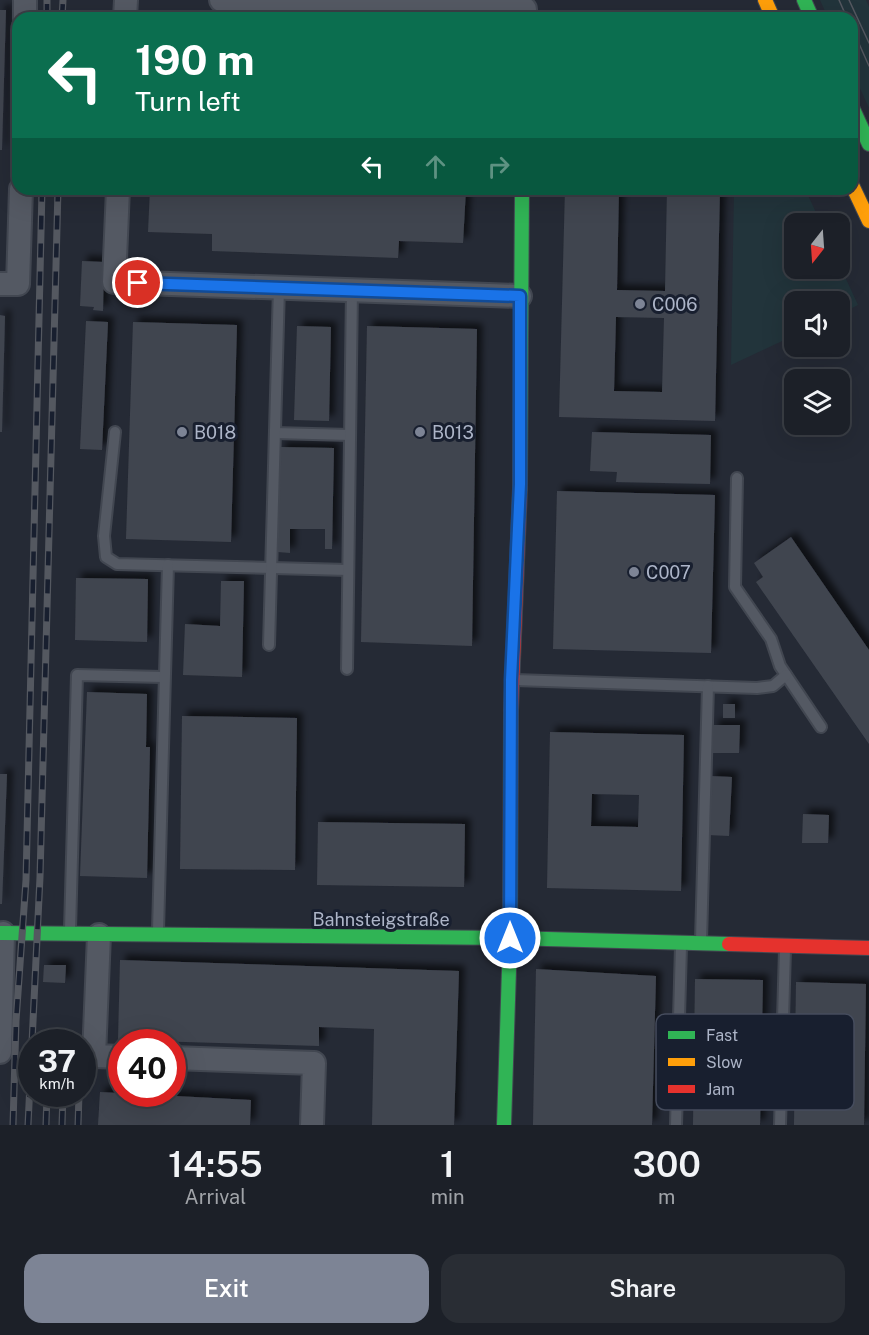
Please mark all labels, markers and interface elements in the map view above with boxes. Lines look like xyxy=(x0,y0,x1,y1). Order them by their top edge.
text: 190 m xyxy=(135,35,255,84)
icon: left xyxy=(36,36,114,114)
text: Turn left xyxy=(135,85,241,117)
icon: left xyxy=(356,150,389,183)
icon: ahead xyxy=(419,150,452,183)
icon: right xyxy=(482,150,515,183)
north arrow xyxy=(784,213,850,279)
map controls xyxy=(784,213,850,435)
pin xyxy=(112,257,163,308)
icon: arrive xyxy=(121,266,154,299)
button: sound xyxy=(784,291,850,357)
place label: C006 xyxy=(652,294,697,315)
marker: C006 xyxy=(633,297,647,311)
button: layers xyxy=(784,369,850,435)
place label: B018 xyxy=(194,422,236,443)
place label: B013 xyxy=(432,422,474,443)
marker: B018 xyxy=(175,425,189,439)
marker: B013 xyxy=(413,425,427,439)
place label: C007 xyxy=(646,562,691,583)
marker: C007 xyxy=(627,565,641,579)
position arrow xyxy=(478,906,542,970)
street label: Bahnsteigstraße xyxy=(312,909,450,930)
legend xyxy=(656,1014,854,1110)
text: Fast xyxy=(706,1026,738,1045)
speed limit sign: 40 xyxy=(108,1029,186,1107)
text: 37 xyxy=(38,1043,76,1079)
text: Slow xyxy=(706,1053,743,1072)
text: km/h xyxy=(39,1075,75,1092)
text: Jam xyxy=(706,1080,735,1099)
text: 14:55 xyxy=(168,1143,263,1185)
text: 1 xyxy=(440,1143,455,1185)
text: 300 xyxy=(633,1143,701,1185)
text: Arrival xyxy=(184,1185,246,1209)
text: min xyxy=(431,1185,465,1209)
text: m xyxy=(658,1185,675,1209)
button: Exit xyxy=(24,1254,429,1323)
button: Share xyxy=(441,1254,845,1323)

